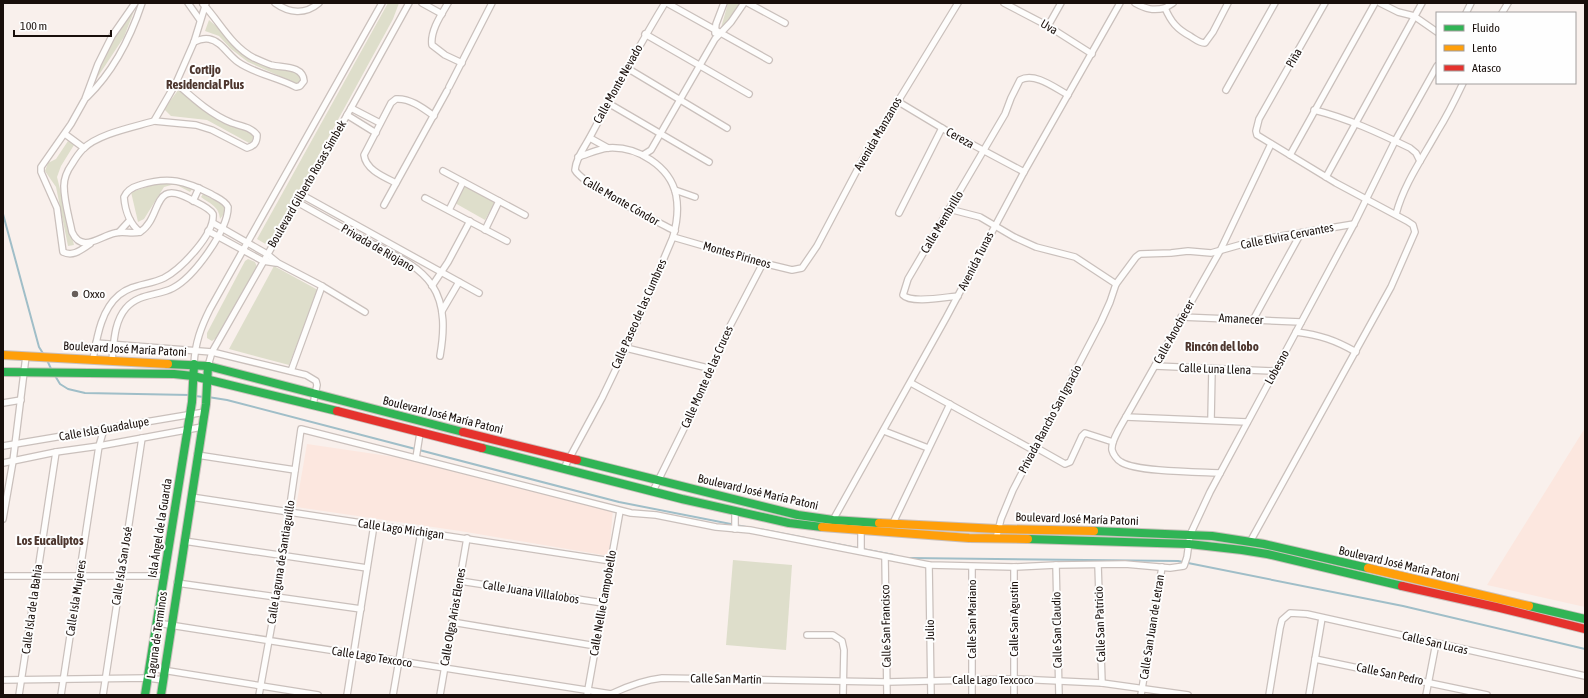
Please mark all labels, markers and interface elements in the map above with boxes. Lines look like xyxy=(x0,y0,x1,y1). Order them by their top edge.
scale bar xyxy=(14,12,111,38)
legend xyxy=(1436,12,1576,84)
street label: Uva xyxy=(1038,17,1060,37)
text: 100 m xyxy=(20,19,47,33)
text: Fluido xyxy=(1472,21,1500,35)
text: Lento xyxy=(1472,41,1497,55)
street label: Calle Monte Nevado xyxy=(590,42,646,126)
street label: Piña xyxy=(1283,46,1305,70)
text: Atasco xyxy=(1472,61,1502,75)
district label: Cortijo Residencial Plus xyxy=(166,62,244,92)
street label: Avenida Manzanos xyxy=(851,95,905,173)
street label: Boulevard Gilberto Rosas Simbek xyxy=(265,117,350,250)
street label: Cereza xyxy=(944,125,976,151)
street label: Calle Monte Cóndor xyxy=(580,173,662,229)
street label: Calle Membrillo xyxy=(918,188,966,256)
street label: Calle Elvira Cervantes xyxy=(1239,220,1335,252)
street label: Privada de Riojano xyxy=(339,221,418,275)
street label: Avenida Tunas xyxy=(955,229,997,293)
street label: Montes Pirineos xyxy=(701,239,773,271)
street label: Calle Paseo de las Cumbres xyxy=(608,257,670,371)
place label: Oxxo xyxy=(83,287,106,301)
marker: Oxxo xyxy=(70,289,80,299)
street label: Calle Anochecer xyxy=(1151,297,1197,366)
street label: Amanecer xyxy=(1218,311,1264,327)
street label: Calle Monte de las Cruces xyxy=(678,324,736,430)
street label: Boulevard José María Patoni xyxy=(63,339,187,359)
district label: Rincón del lobo xyxy=(1185,339,1259,354)
street label: Lobesno xyxy=(1262,347,1292,387)
street label: Calle Luna Llena xyxy=(1179,361,1251,377)
street label: Privada Rancho San Ignacio xyxy=(1015,362,1085,476)
street label: Boulevard José María Patoni xyxy=(381,393,505,437)
street label: Calle Isla Guadalupe xyxy=(58,414,150,444)
street label: Boulevard José María Patoni xyxy=(696,471,820,513)
street label: Isla Ángel de la Guarda xyxy=(145,477,175,579)
street label: Calle Laguna de Santiaguillo xyxy=(264,499,298,625)
street label: Boulevard José María Patoni xyxy=(1015,510,1139,528)
street label: Calle Lago Michigan xyxy=(357,516,445,542)
street label: Calle Isla San José xyxy=(109,526,135,606)
district label: Los Eucaliptos xyxy=(16,533,84,548)
street label: Boulevard José María Patoni xyxy=(1337,543,1461,585)
street label: Calle Nellie Campobello xyxy=(587,549,619,657)
street label: Calle Isla Mujeres xyxy=(63,559,89,637)
street label: Calle Isla de la Bahía xyxy=(19,563,45,655)
street label: Calle Olga Arias Elenes xyxy=(437,567,469,667)
street label: Calle San Juan de Letran xyxy=(1137,574,1167,680)
street label: Calle Juana Villalobos xyxy=(482,577,580,607)
street label: Calle San Mariano xyxy=(965,579,979,659)
street label: Calle San Agustín xyxy=(1007,581,1021,657)
street label: Calle San Francisco xyxy=(878,584,894,668)
street label: Calle San Patricio xyxy=(1092,585,1108,662)
street label: Laguna de Terminos xyxy=(144,591,170,679)
street label: Calle San Claudio xyxy=(1049,591,1065,668)
street label: Julio xyxy=(923,619,937,641)
street label: Calle San Lucas xyxy=(1401,629,1469,657)
street label: Calle Lago Texcoco xyxy=(331,644,414,670)
street label: Calle San Pedro xyxy=(1355,660,1425,688)
street label: Calle San Martín xyxy=(690,671,762,687)
street label: Calle Lago Texcoco xyxy=(952,673,1034,687)

